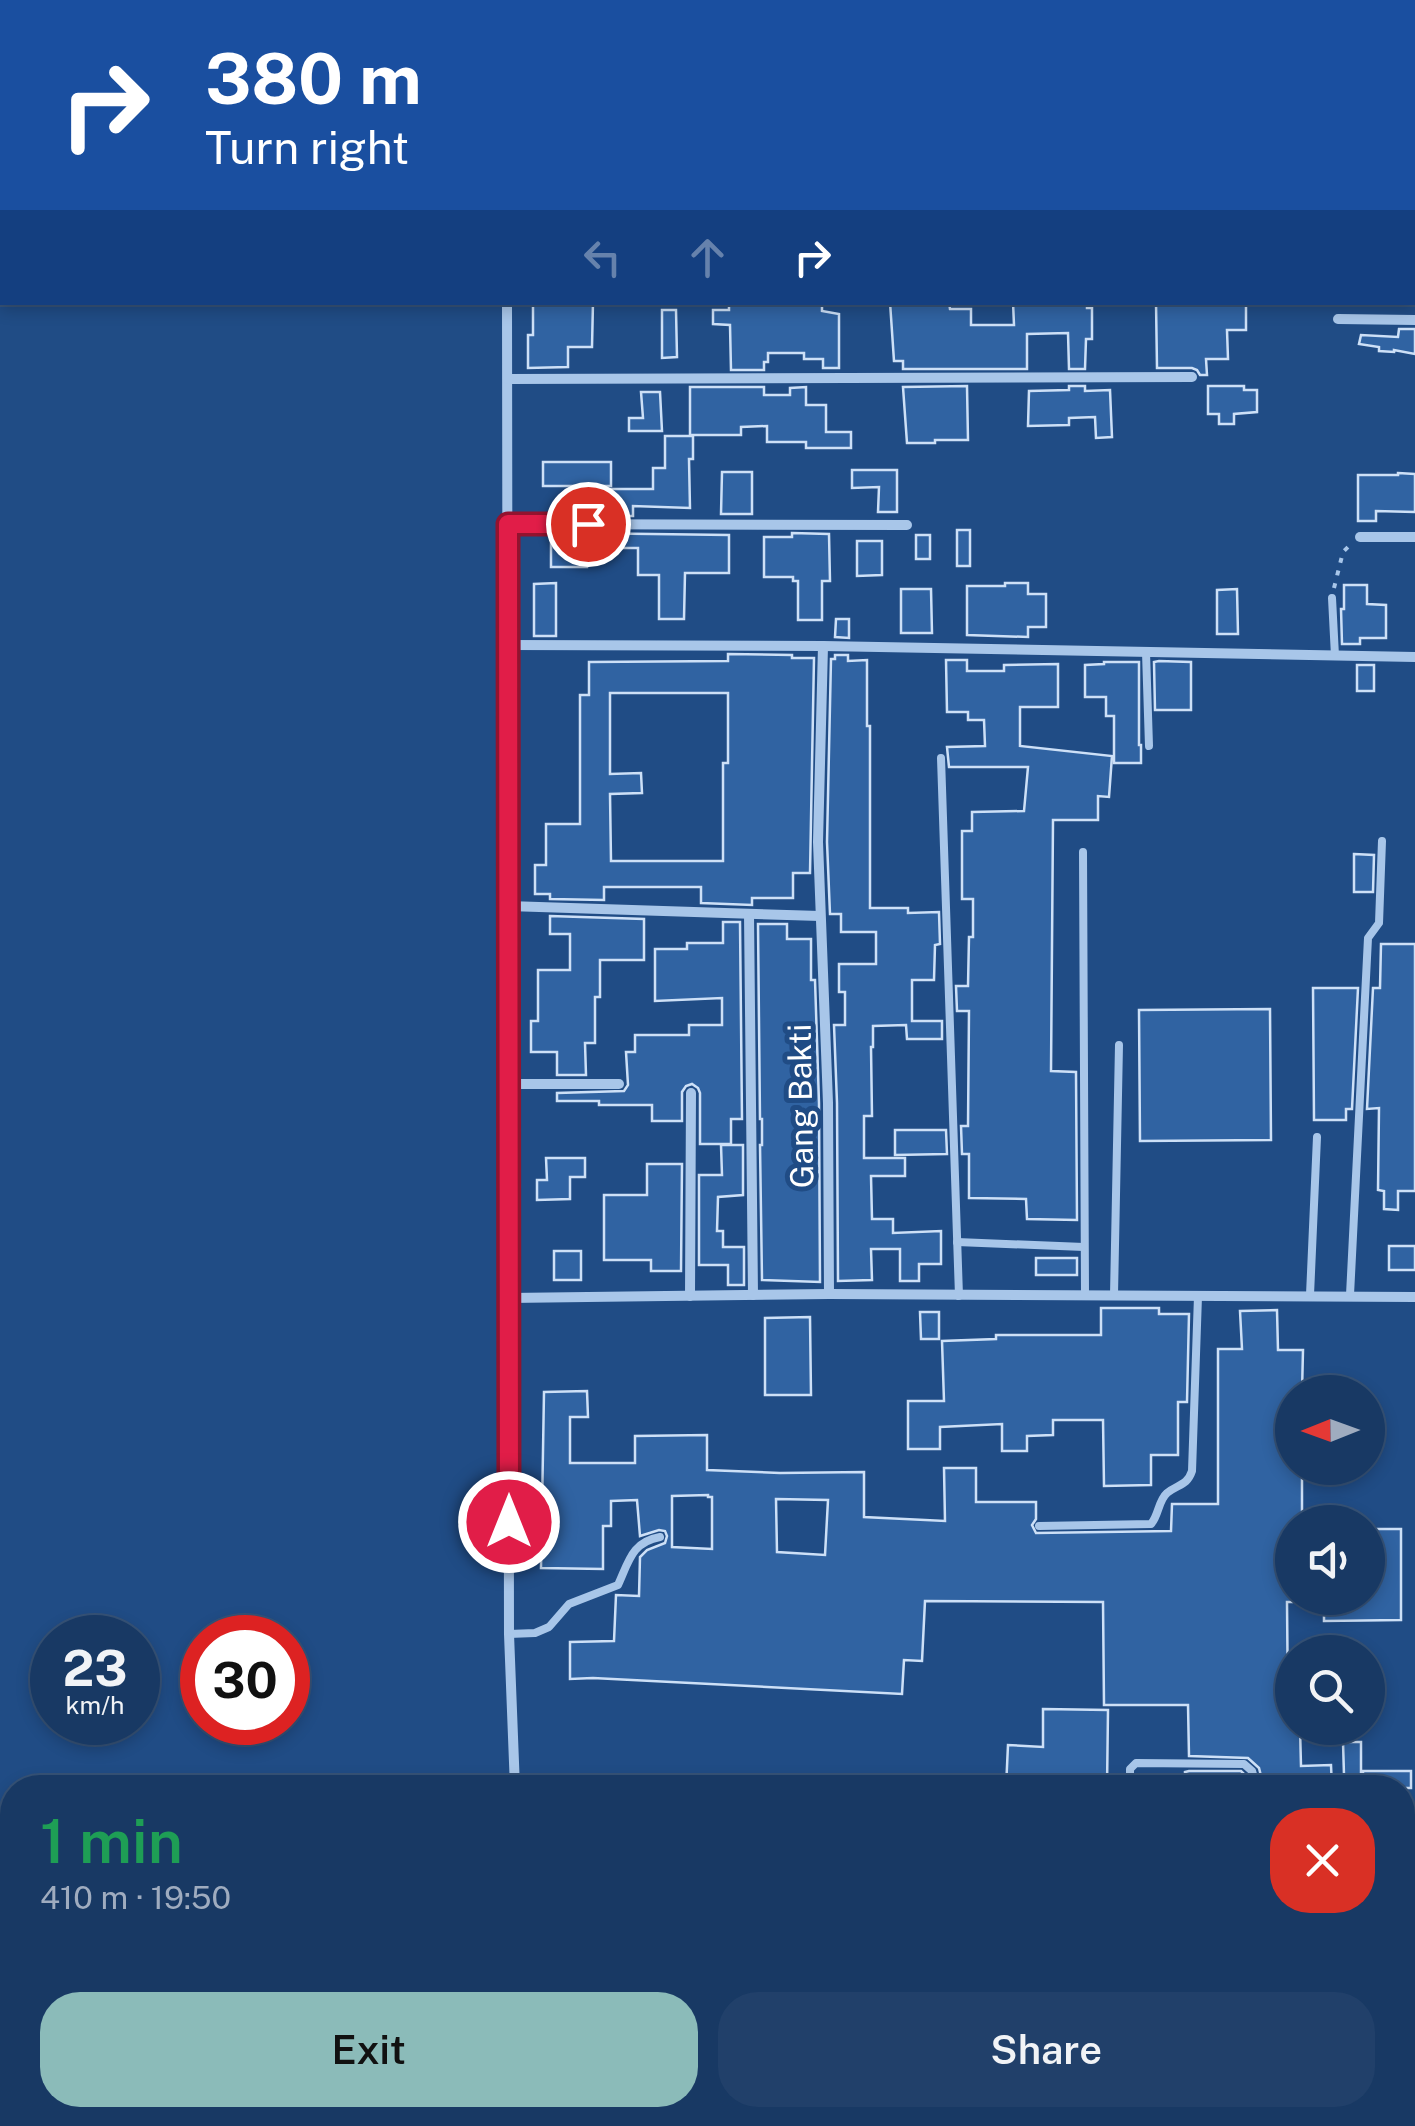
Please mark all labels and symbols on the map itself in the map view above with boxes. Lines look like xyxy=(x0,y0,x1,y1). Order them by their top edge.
pin xyxy=(546,482,631,567)
street label: Gang Bakti xyxy=(781,1024,820,1188)
north arrow xyxy=(1275,1375,1385,1485)
position arrow xyxy=(457,1470,561,1574)
speed limit sign: 30 xyxy=(180,1615,310,1745)

